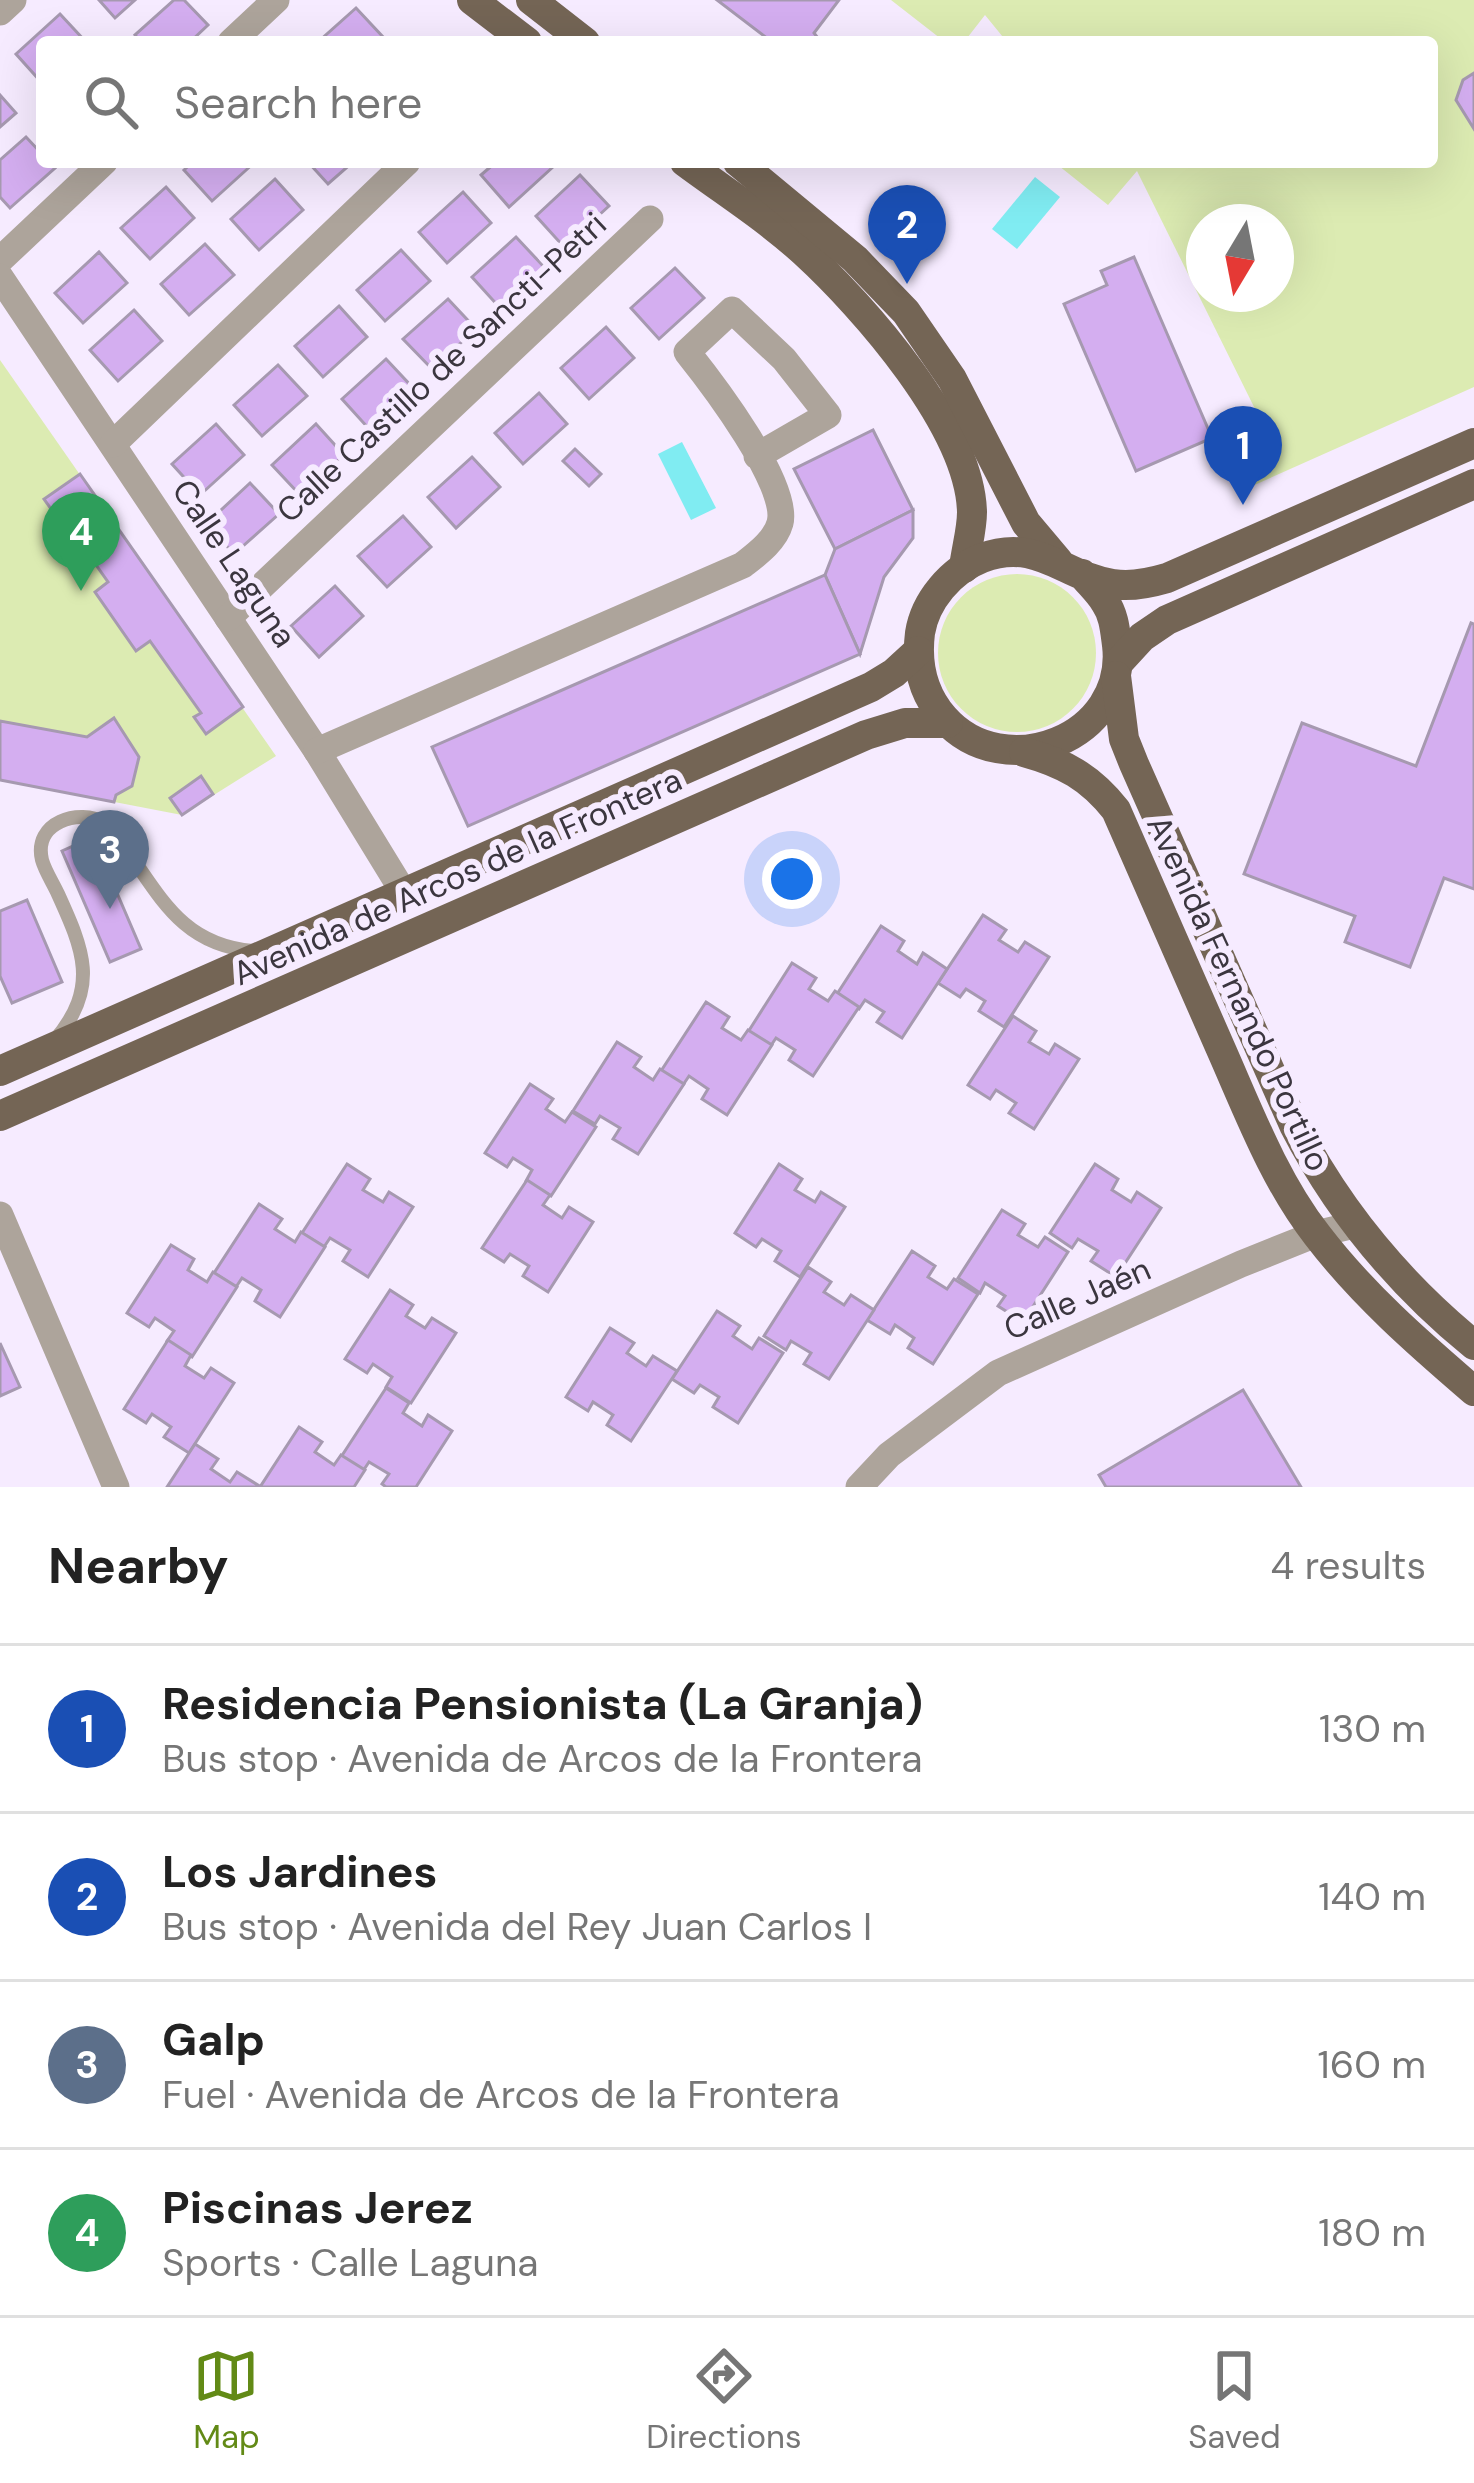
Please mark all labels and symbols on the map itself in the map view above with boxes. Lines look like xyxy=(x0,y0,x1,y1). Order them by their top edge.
pin: 2 xyxy=(868,185,946,284)
street label: Calle Castillo de Sancti-Petri xyxy=(267,203,615,532)
north arrow xyxy=(1186,204,1294,312)
pin: 1 xyxy=(1204,406,1282,505)
street label: Calle Laguna xyxy=(163,471,306,655)
pin: 4 xyxy=(42,492,120,591)
street label: Avenida de Arcos de la Frontera xyxy=(226,758,688,995)
street label: Avenida Fernando Portillo xyxy=(1137,808,1340,1178)
pin: 3 xyxy=(71,810,149,909)
your location xyxy=(762,849,822,909)
street label: Calle Jaén xyxy=(997,1247,1157,1350)

